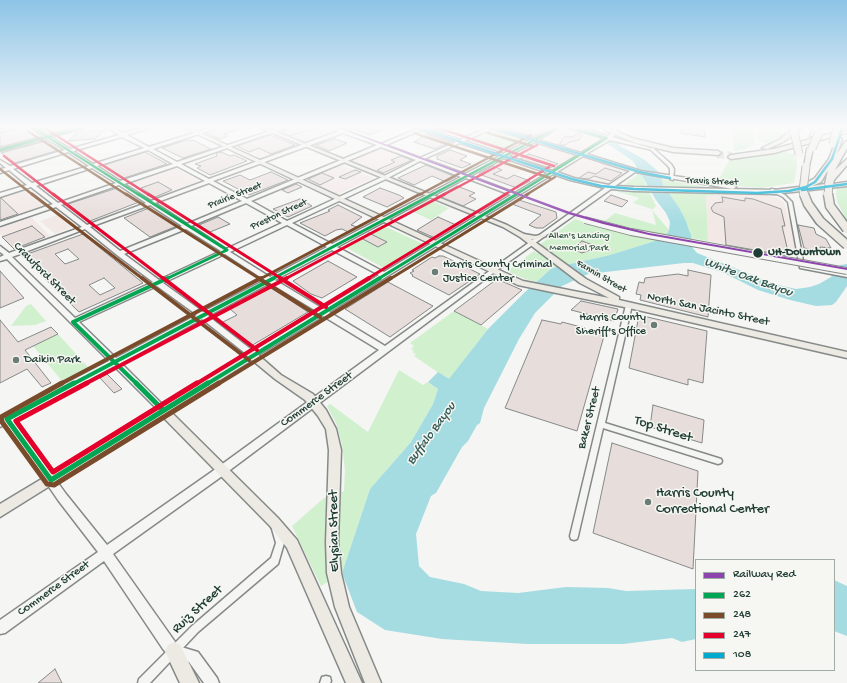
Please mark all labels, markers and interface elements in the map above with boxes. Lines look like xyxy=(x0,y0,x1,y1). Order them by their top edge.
street label: Travis Street xyxy=(686,175,738,189)
street label: Prairie Street xyxy=(206,180,264,212)
street label: Preston Street xyxy=(249,197,309,233)
park label: Allen's Landing Memorial Park xyxy=(548,230,610,254)
street label: Crawford Street xyxy=(10,240,78,308)
marker: UH-Downtown xyxy=(751,246,765,260)
place label: UH-Downtown xyxy=(768,246,841,260)
water label: White Oak Bayou xyxy=(702,255,794,301)
place label: Harris County Criminal Justice Center xyxy=(443,258,552,286)
street label: Fannin Street xyxy=(574,258,628,296)
marker: Harris County Criminal Justice Center xyxy=(430,267,440,277)
street label: North San Jacinto Street xyxy=(646,290,770,330)
place label: Harris County Sheriff's Office xyxy=(576,311,646,339)
marker: Harris County Sheriff's Office xyxy=(649,320,659,330)
place label: Daikin Park xyxy=(24,353,80,367)
marker: Daikin Park xyxy=(11,355,21,365)
street label: Commerce Street xyxy=(278,369,356,431)
street label: Baker Street xyxy=(575,385,605,451)
water label: Buffalo Bayou xyxy=(404,400,460,468)
street label: Top Street xyxy=(632,413,694,447)
place label: Harris County Correctional Center xyxy=(656,486,769,518)
street label: Elysian Street xyxy=(326,490,344,572)
marker: Harris County Correctional Center xyxy=(643,497,653,507)
street label: Commerce Street xyxy=(15,558,93,620)
legend xyxy=(695,559,835,671)
text: Railway Red xyxy=(733,568,795,582)
street label: Ruiz Street xyxy=(169,582,227,638)
text: 262 xyxy=(733,588,751,602)
text: 248 xyxy=(733,608,751,622)
text: 247 xyxy=(733,628,751,642)
text: 108 xyxy=(733,648,751,662)

